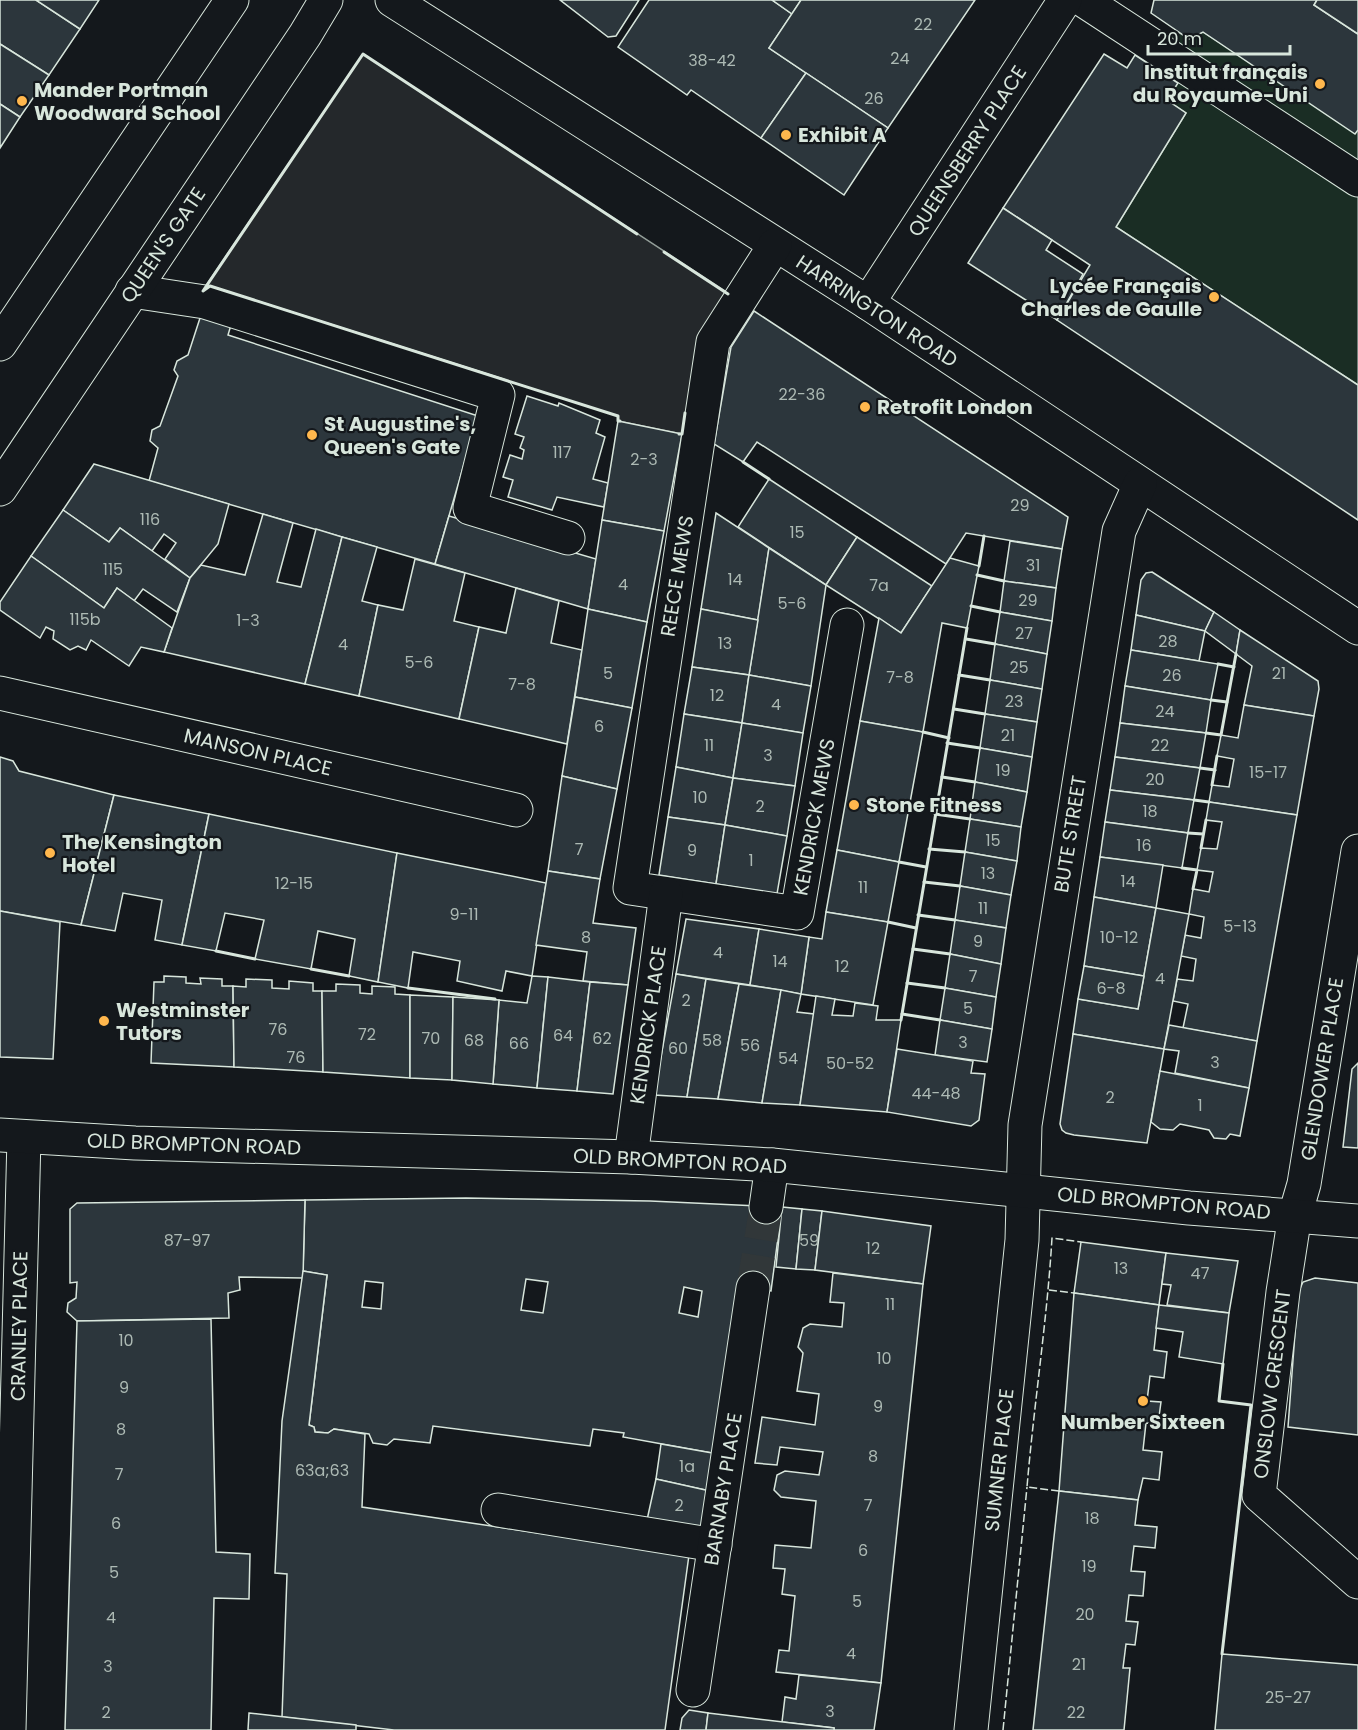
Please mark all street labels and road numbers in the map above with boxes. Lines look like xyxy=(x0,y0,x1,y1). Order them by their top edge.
street label: QUEENSBERRY PLACE xyxy=(901,60,1033,242)
street label: QUEEN'S GATE xyxy=(114,182,212,308)
street label: HARRINGTON ROAD xyxy=(791,248,963,374)
street label: REECE MEWS xyxy=(654,513,700,639)
street label: MANSON PLACE xyxy=(181,721,335,783)
street label: KENDRICK MEWS xyxy=(786,736,842,898)
street label: BUTE STREET xyxy=(1047,773,1093,895)
street label: KENDRICK PLACE xyxy=(623,944,673,1106)
street label: GLENDOWER PLACE xyxy=(1294,975,1350,1163)
street label: OLD BROMPTON ROAD xyxy=(86,1126,302,1162)
street label: OLD BROMPTON ROAD xyxy=(572,1141,788,1181)
street label: OLD BROMPTON ROAD xyxy=(1056,1180,1272,1226)
street label: CRANLEY PLACE xyxy=(4,1251,34,1401)
street label: ONSLOW CRESCENT xyxy=(1246,1287,1298,1480)
street label: SUMNER PLACE xyxy=(978,1387,1020,1533)
street label: BARNABY PLACE xyxy=(697,1411,749,1567)

